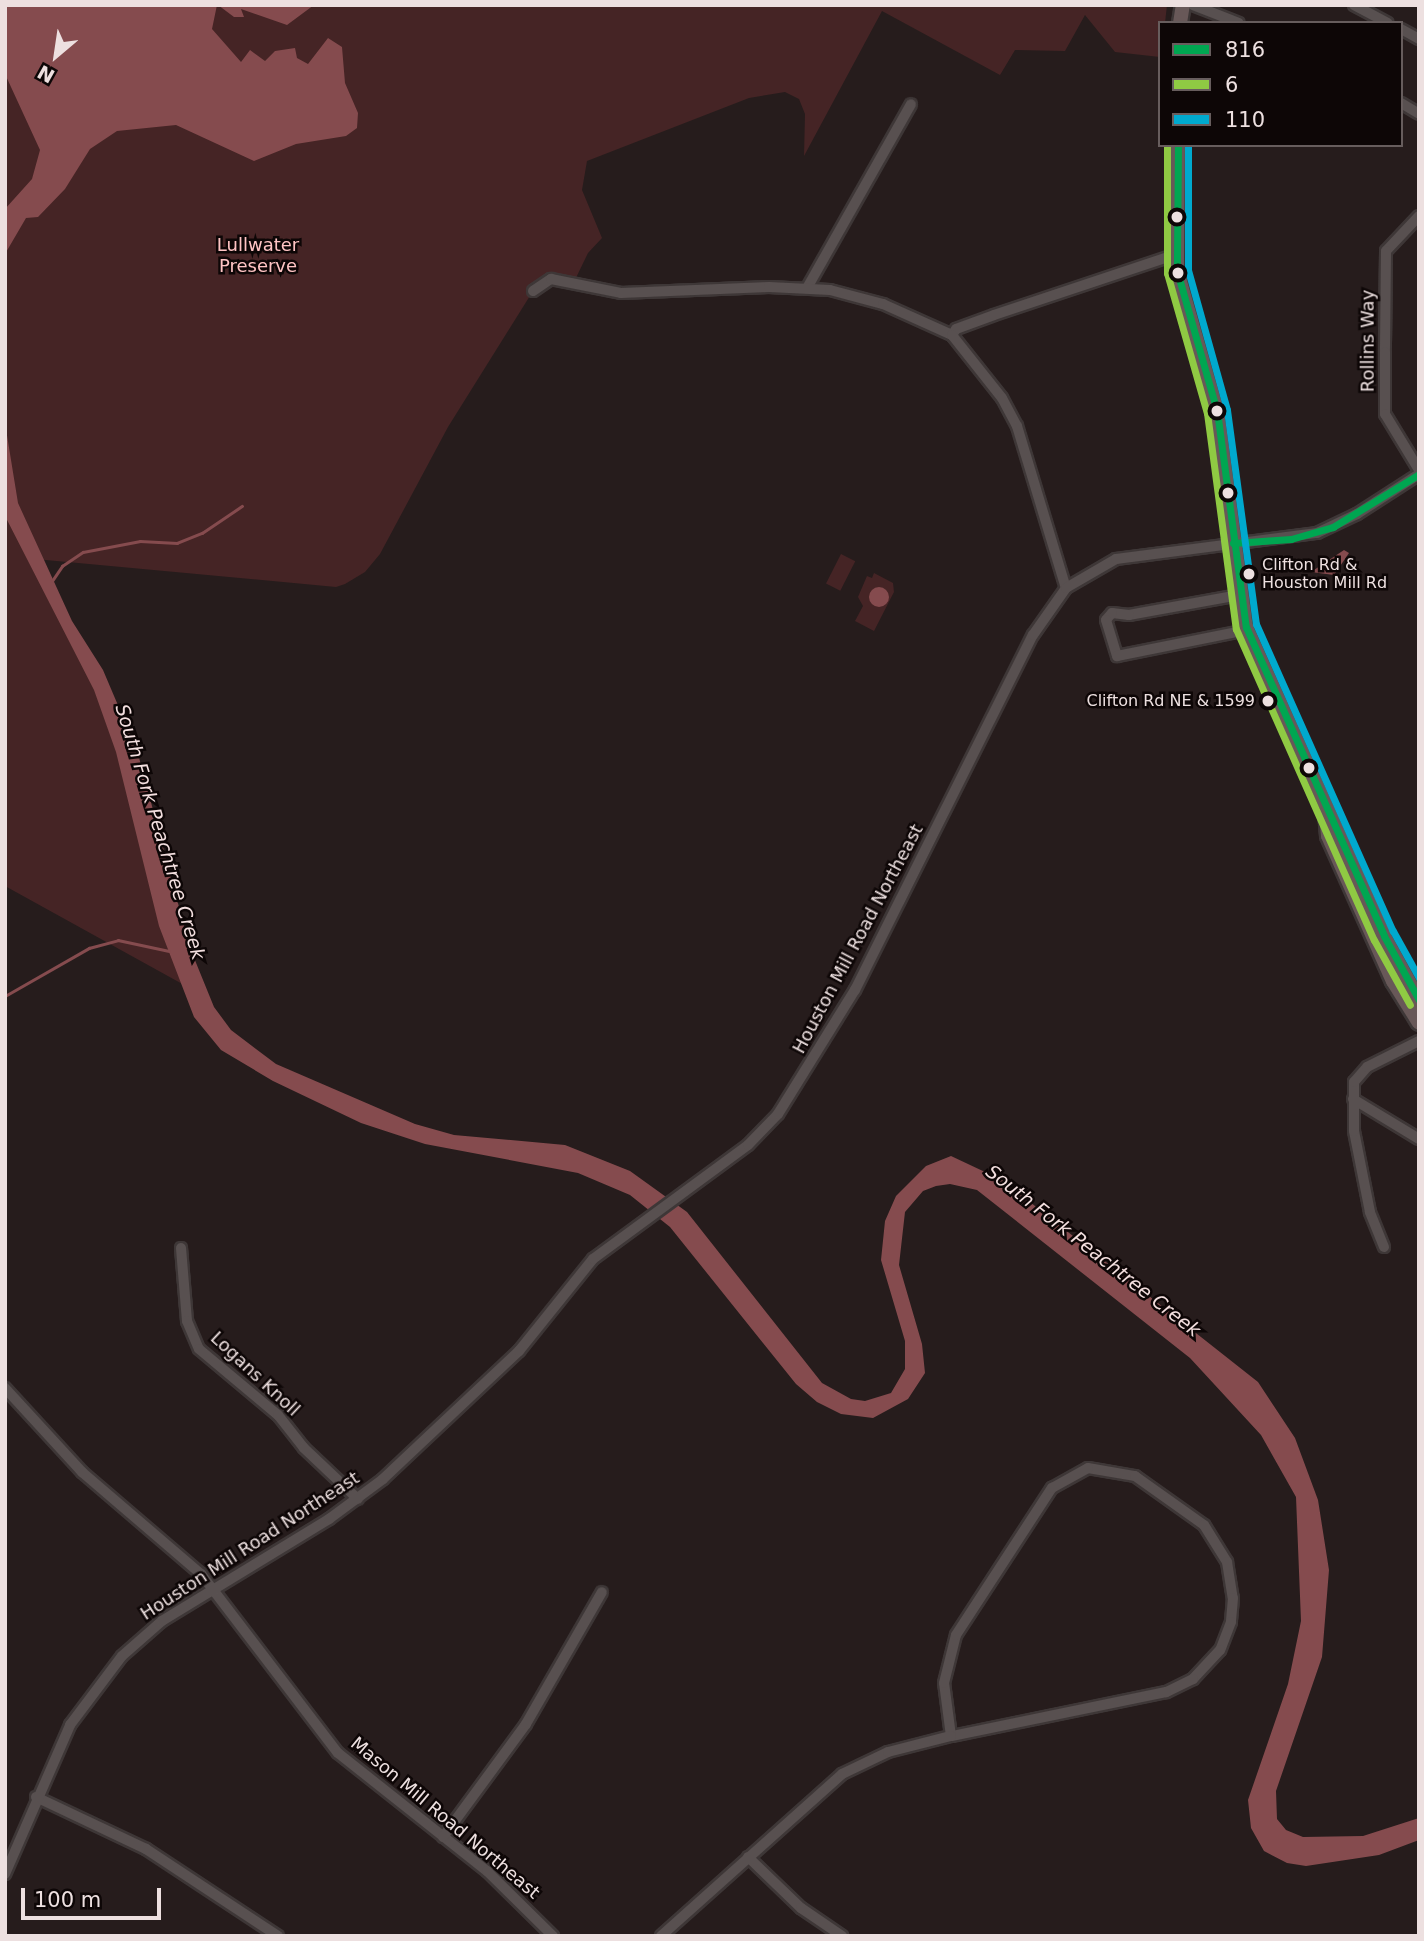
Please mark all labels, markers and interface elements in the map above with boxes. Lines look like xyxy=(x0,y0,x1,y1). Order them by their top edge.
north arrow xyxy=(21,21,91,91)
legend xyxy=(1158,21,1403,147)
text: 816 xyxy=(1225,38,1265,62)
text: N xyxy=(34,61,58,88)
text: 6 xyxy=(1225,73,1238,97)
text: 110 xyxy=(1225,108,1265,132)
unlabelled marker xyxy=(1170,210,1184,224)
park label: Lullwater Preserve xyxy=(217,235,299,278)
unlabelled marker xyxy=(1171,266,1185,280)
street label: Rollins Way xyxy=(1357,290,1379,392)
unlabelled marker xyxy=(1210,404,1224,418)
unlabelled marker xyxy=(1221,486,1235,500)
place label: Clifton Rd & Houston Mill Rd xyxy=(1262,555,1387,593)
marker: Clifton Rd & Houston Mill Rd xyxy=(1242,567,1256,581)
place label: Clifton Rd NE & 1599 xyxy=(1086,691,1255,711)
marker: Clifton Rd NE & 1599 xyxy=(1261,694,1275,708)
water label: South Fork Peachtree Creek xyxy=(110,701,210,963)
unlabelled marker xyxy=(1302,761,1316,775)
street label: Houston Mill Road Northeast xyxy=(788,821,928,1057)
water label: South Fork Peachtree Creek xyxy=(981,1160,1205,1342)
street label: Logans Knoll xyxy=(206,1327,304,1421)
street label: Houston Mill Road Northeast xyxy=(137,1467,363,1625)
street label: Mason Mill Road Northeast xyxy=(346,1733,544,1903)
scale bar xyxy=(24,1874,164,1918)
text: 100 m xyxy=(34,1888,101,1912)

